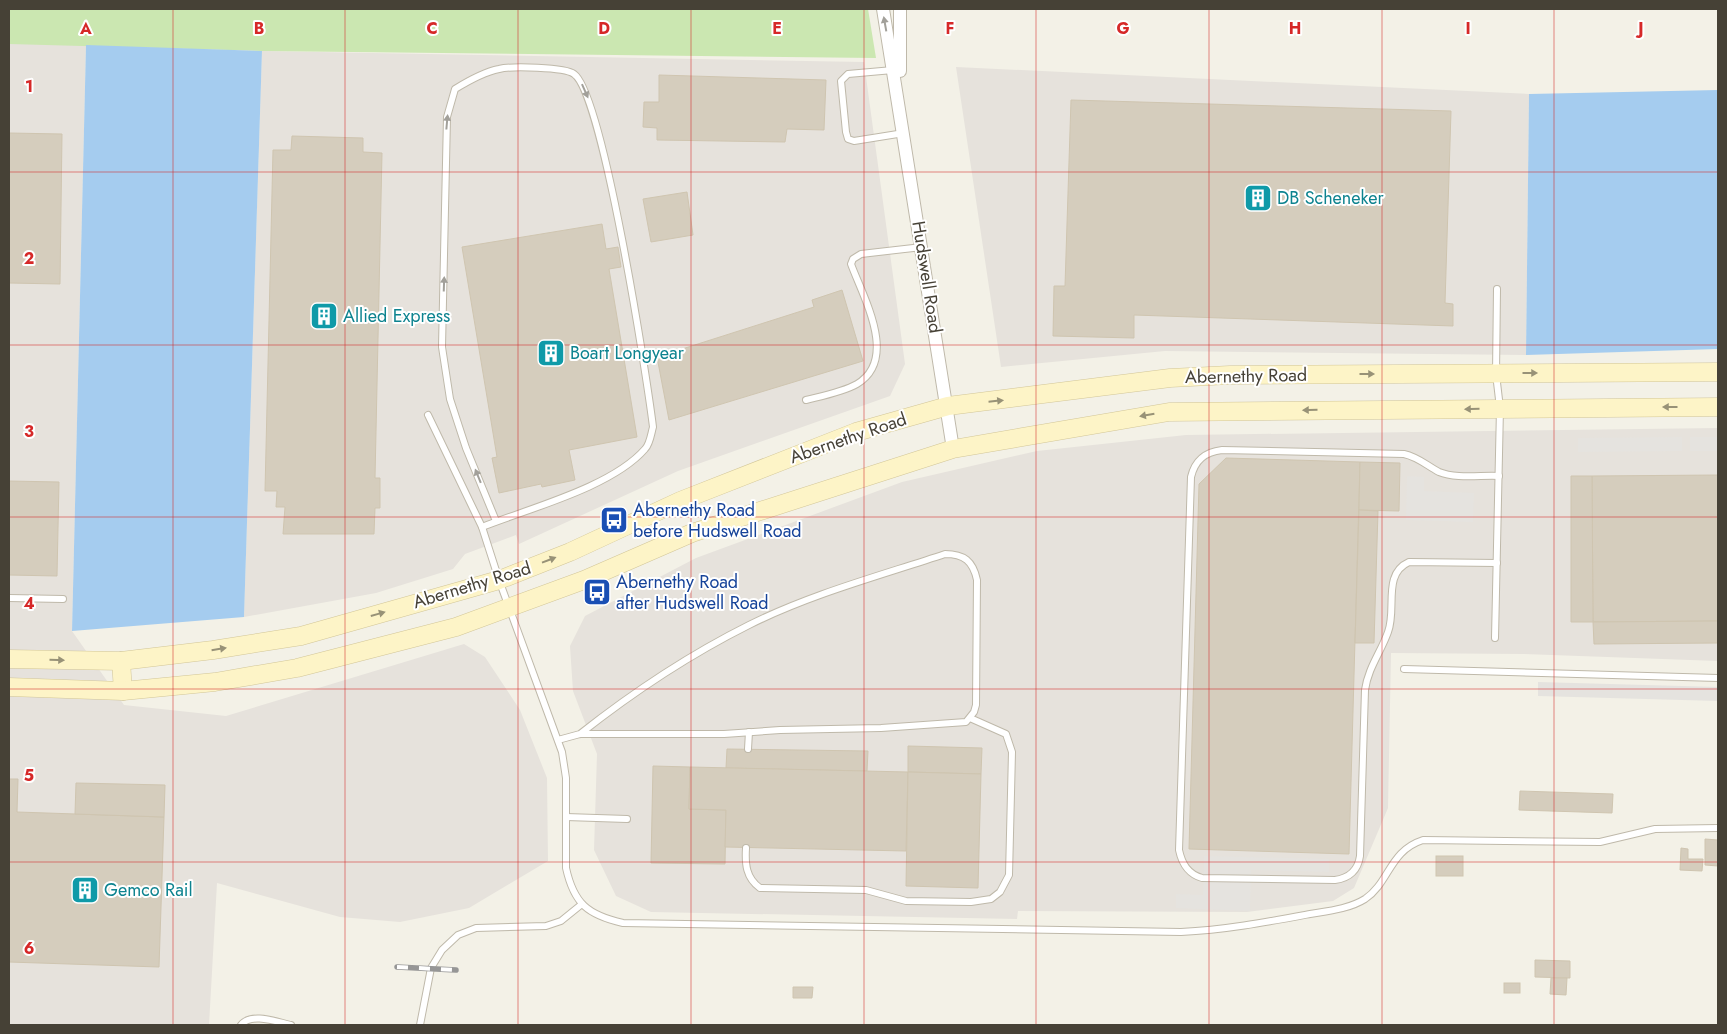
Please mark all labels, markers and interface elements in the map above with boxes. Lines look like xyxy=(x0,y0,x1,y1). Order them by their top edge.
one-way arrow xyxy=(881,15,889,31)
text: A xyxy=(79,17,92,40)
text: B xyxy=(254,17,264,40)
text: C xyxy=(426,17,438,40)
text: D xyxy=(598,17,610,40)
text: E xyxy=(772,17,782,40)
text: F xyxy=(946,17,954,40)
text: G xyxy=(1116,17,1130,40)
text: H xyxy=(1289,17,1301,40)
text: I xyxy=(1465,17,1471,40)
text: J xyxy=(1635,17,1644,40)
text: 1 xyxy=(25,75,33,98)
one-way arrow xyxy=(580,84,589,99)
one-way arrow xyxy=(443,113,451,129)
building icon: DB Scheneker xyxy=(1243,183,1273,213)
place label: DB Scheneker xyxy=(1277,185,1385,211)
street label: Hudswell Road xyxy=(905,219,949,335)
text: 2 xyxy=(24,247,34,270)
one-way arrow xyxy=(440,276,448,292)
building icon: Allied Express xyxy=(309,301,339,331)
place label: Allied Express xyxy=(343,303,450,329)
building icon: Boart Longyear xyxy=(536,338,566,368)
place label: Boart Longyear xyxy=(570,340,685,366)
street label: Abernethy Road xyxy=(1185,362,1307,390)
one-way arrow xyxy=(1522,369,1538,377)
one-way arrow xyxy=(1359,370,1375,378)
one-way arrow xyxy=(989,397,1005,405)
one-way arrow xyxy=(1661,403,1677,411)
one-way arrow xyxy=(1464,405,1480,413)
street label: Abernethy Road xyxy=(786,406,910,470)
one-way arrow xyxy=(1301,406,1317,414)
one-way arrow xyxy=(1139,412,1155,420)
text: 3 xyxy=(24,420,34,443)
one-way arrow xyxy=(473,469,481,483)
place label: Abernethy Road before Hudswell Road xyxy=(633,497,802,544)
bus stop icon: Abernethy Road before Hudswell Road xyxy=(599,505,629,535)
street label: Abernethy Road xyxy=(410,555,534,615)
one-way arrow xyxy=(542,556,557,563)
place label: Abernethy Road after Hudswell Road xyxy=(616,569,768,616)
bus stop icon: Abernethy Road after Hudswell Road xyxy=(582,577,612,607)
text: 4 xyxy=(23,592,35,615)
one-way arrow xyxy=(370,610,385,618)
one-way arrow xyxy=(212,645,228,653)
one-way arrow xyxy=(50,656,66,664)
text: 5 xyxy=(24,764,34,787)
building icon: Gemco Rail xyxy=(70,875,100,905)
place label: Gemco Rail xyxy=(104,877,193,903)
text: 6 xyxy=(24,937,34,960)

